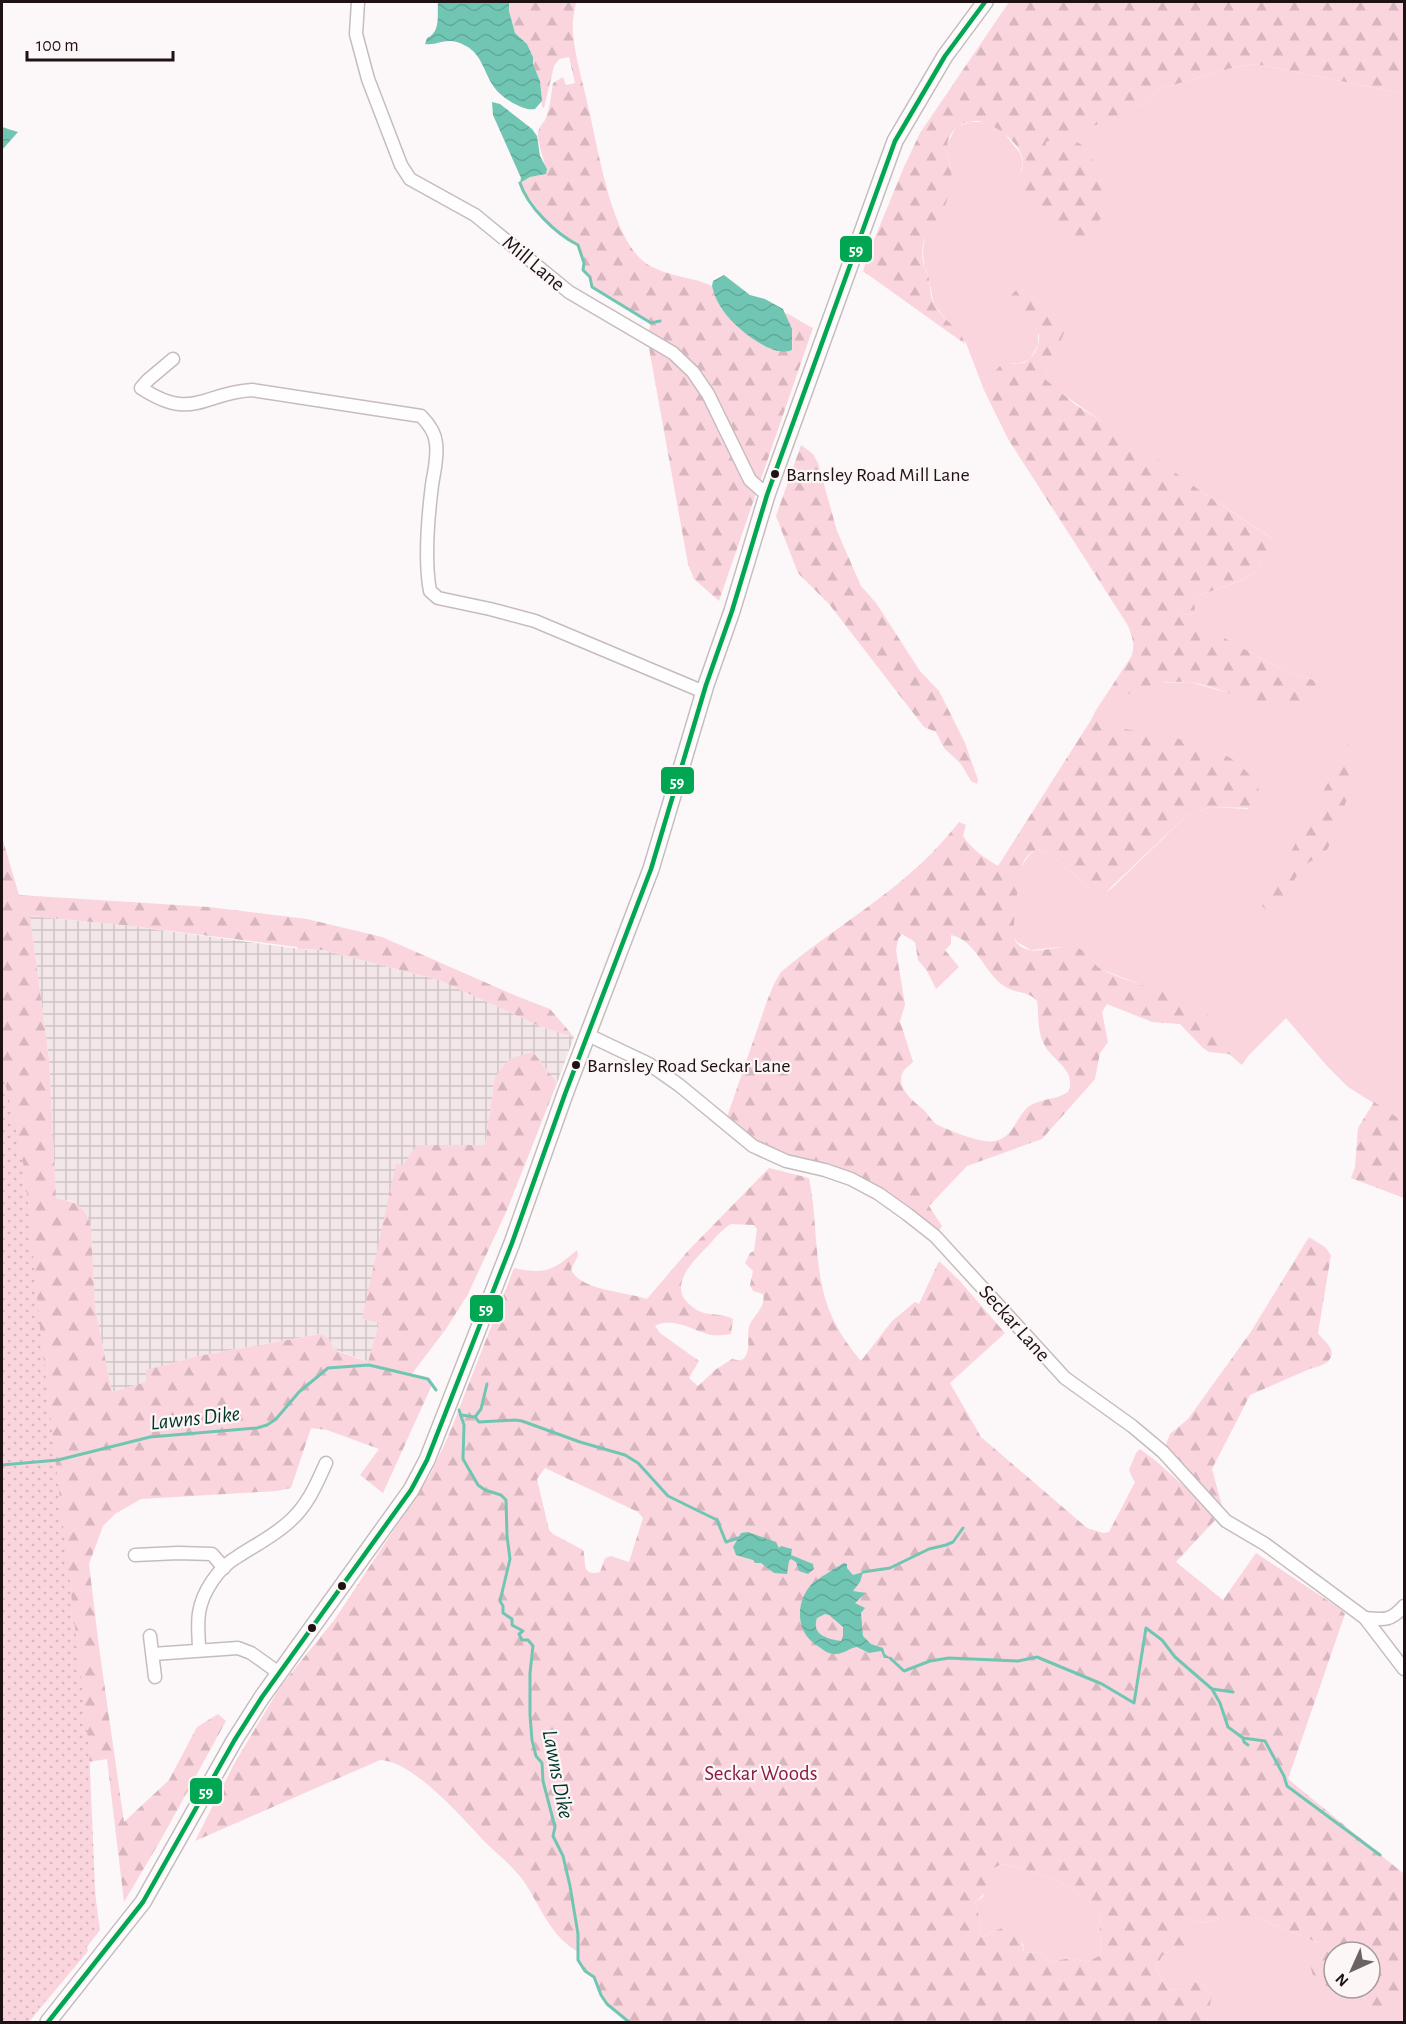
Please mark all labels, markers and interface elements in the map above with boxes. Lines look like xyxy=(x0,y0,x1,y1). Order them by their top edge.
scale bar xyxy=(27,24,172,62)
text: 100 m xyxy=(36,37,79,55)
street label: Mill Lane xyxy=(498,231,569,295)
line badge: 59 xyxy=(839,235,873,263)
text: 59 xyxy=(849,242,864,258)
place label: Barnsley Road Mill Lane xyxy=(786,465,970,485)
marker: Barnsley Road Mill Lane xyxy=(769,468,781,480)
line badge: 59 xyxy=(660,766,695,795)
text: 59 xyxy=(670,774,685,790)
place label: Barnsley Road Seckar Lane xyxy=(587,1056,790,1076)
marker: Barnsley Road Seckar Lane xyxy=(570,1059,582,1071)
street label: Seckar Lane xyxy=(975,1281,1054,1366)
line badge: 59 xyxy=(469,1294,504,1323)
text: 59 xyxy=(479,1301,494,1317)
water label: Lawns Dike xyxy=(149,1402,241,1434)
unlabelled marker xyxy=(336,1580,348,1592)
unlabelled marker xyxy=(306,1622,318,1634)
water label: Lawns Dike xyxy=(539,1728,577,1820)
park label: Seckar Woods xyxy=(704,1763,818,1784)
line badge: 59 xyxy=(189,1777,223,1805)
text: 59 xyxy=(199,1784,214,1800)
north arrow xyxy=(1322,1940,1382,2000)
text: N xyxy=(1333,1970,1352,1989)

